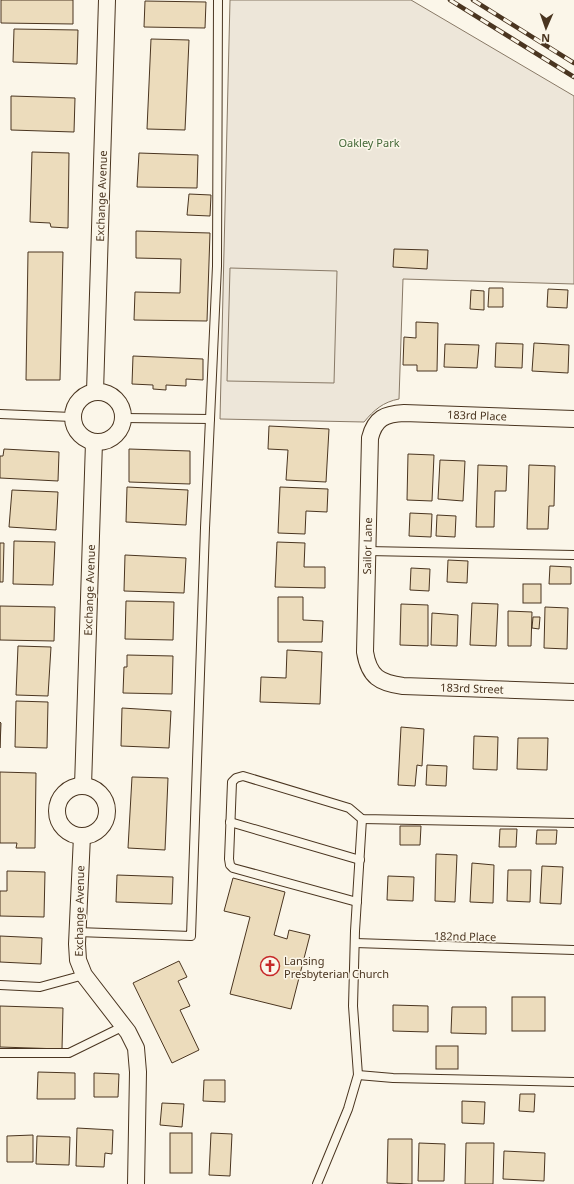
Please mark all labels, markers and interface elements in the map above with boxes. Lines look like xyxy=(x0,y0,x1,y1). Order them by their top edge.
north arrow xyxy=(526,8,566,48)
text: N xyxy=(541,31,550,46)
park label: Oakley Park xyxy=(338,135,400,150)
street label: Exchange Avenue xyxy=(92,150,110,242)
street label: 183rd Place xyxy=(447,406,507,424)
street label: Sailor Lane xyxy=(359,517,375,575)
street label: Exchange Avenue xyxy=(80,544,98,636)
street label: 183rd Street xyxy=(440,679,504,697)
street label: Exchange Avenue xyxy=(71,865,87,957)
street label: 182nd Place xyxy=(434,928,496,944)
place label: Lansing Presbyterian Church xyxy=(284,953,389,981)
church icon: Lansing Presbyterian Church xyxy=(259,955,281,977)

